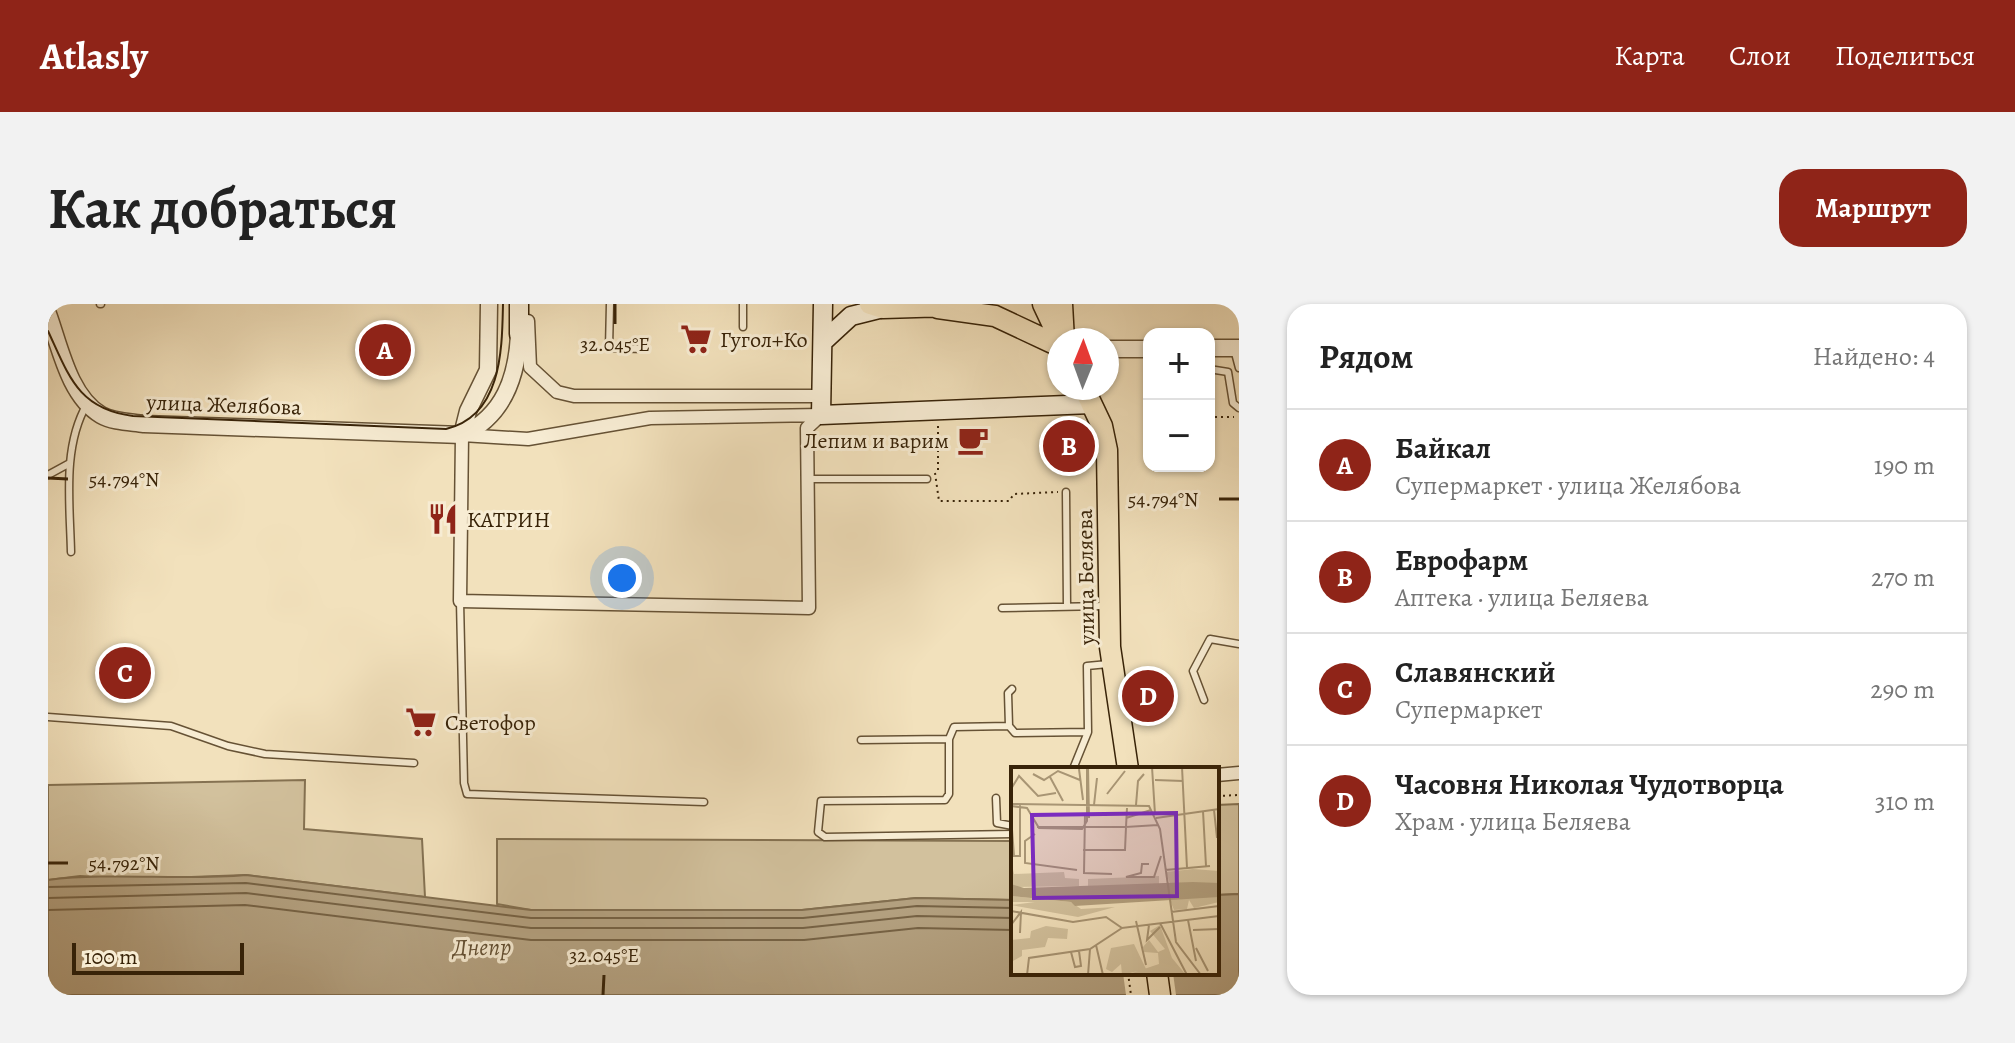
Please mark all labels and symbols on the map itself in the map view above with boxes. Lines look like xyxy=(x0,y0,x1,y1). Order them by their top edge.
pin: A xyxy=(359,320,411,380)
supermarket icon: Гугол+Ко xyxy=(679,322,713,356)
place label: Гугол+Ко xyxy=(720,325,808,355)
north arrow xyxy=(1047,328,1119,400)
text: 32.045°E xyxy=(580,331,650,358)
street label: улица Желябова xyxy=(145,387,303,423)
pin: B xyxy=(1043,416,1095,476)
cafe icon: Лепим и варим xyxy=(956,423,990,457)
place label: Лепим и варим xyxy=(804,426,949,456)
text: 54.794°N xyxy=(89,466,159,493)
text: 54.794°N xyxy=(1128,486,1198,513)
restaurant icon: КАТРИН xyxy=(426,502,460,536)
place label: КАТРИН xyxy=(467,505,550,535)
street label: улица Беляева xyxy=(1070,508,1102,646)
your location xyxy=(602,558,642,598)
pin: C xyxy=(99,643,151,703)
pin: D xyxy=(1122,666,1174,726)
supermarket icon: Светофор xyxy=(404,705,438,739)
place label: Светофор xyxy=(445,708,536,738)
inset map xyxy=(1011,767,1219,975)
text: 54.792°N xyxy=(88,850,160,877)
water label: Днепр xyxy=(451,930,511,964)
scale bar xyxy=(72,939,244,975)
text: 32.045°E xyxy=(569,942,639,969)

